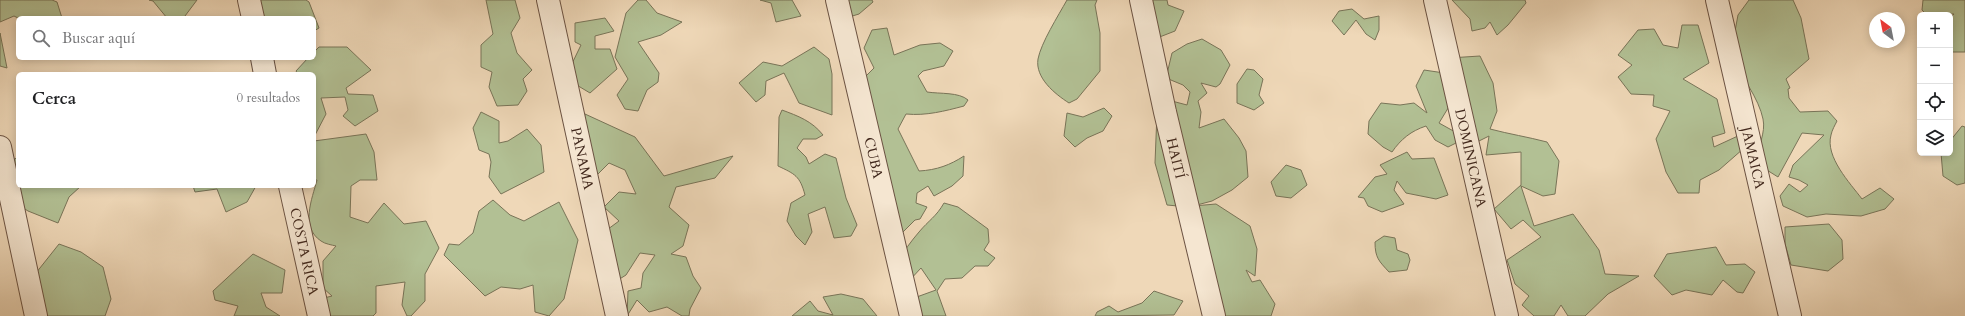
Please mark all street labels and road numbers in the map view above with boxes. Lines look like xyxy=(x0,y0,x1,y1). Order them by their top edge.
street label: DOMINICANA xyxy=(1451,107,1491,209)
street label: JAMAICA xyxy=(1737,123,1770,191)
street label: PANAMA xyxy=(567,125,599,191)
street label: CUBA xyxy=(860,135,888,180)
street label: HAITÍ xyxy=(1162,136,1190,181)
street label: COSTA RICA xyxy=(286,206,324,297)

